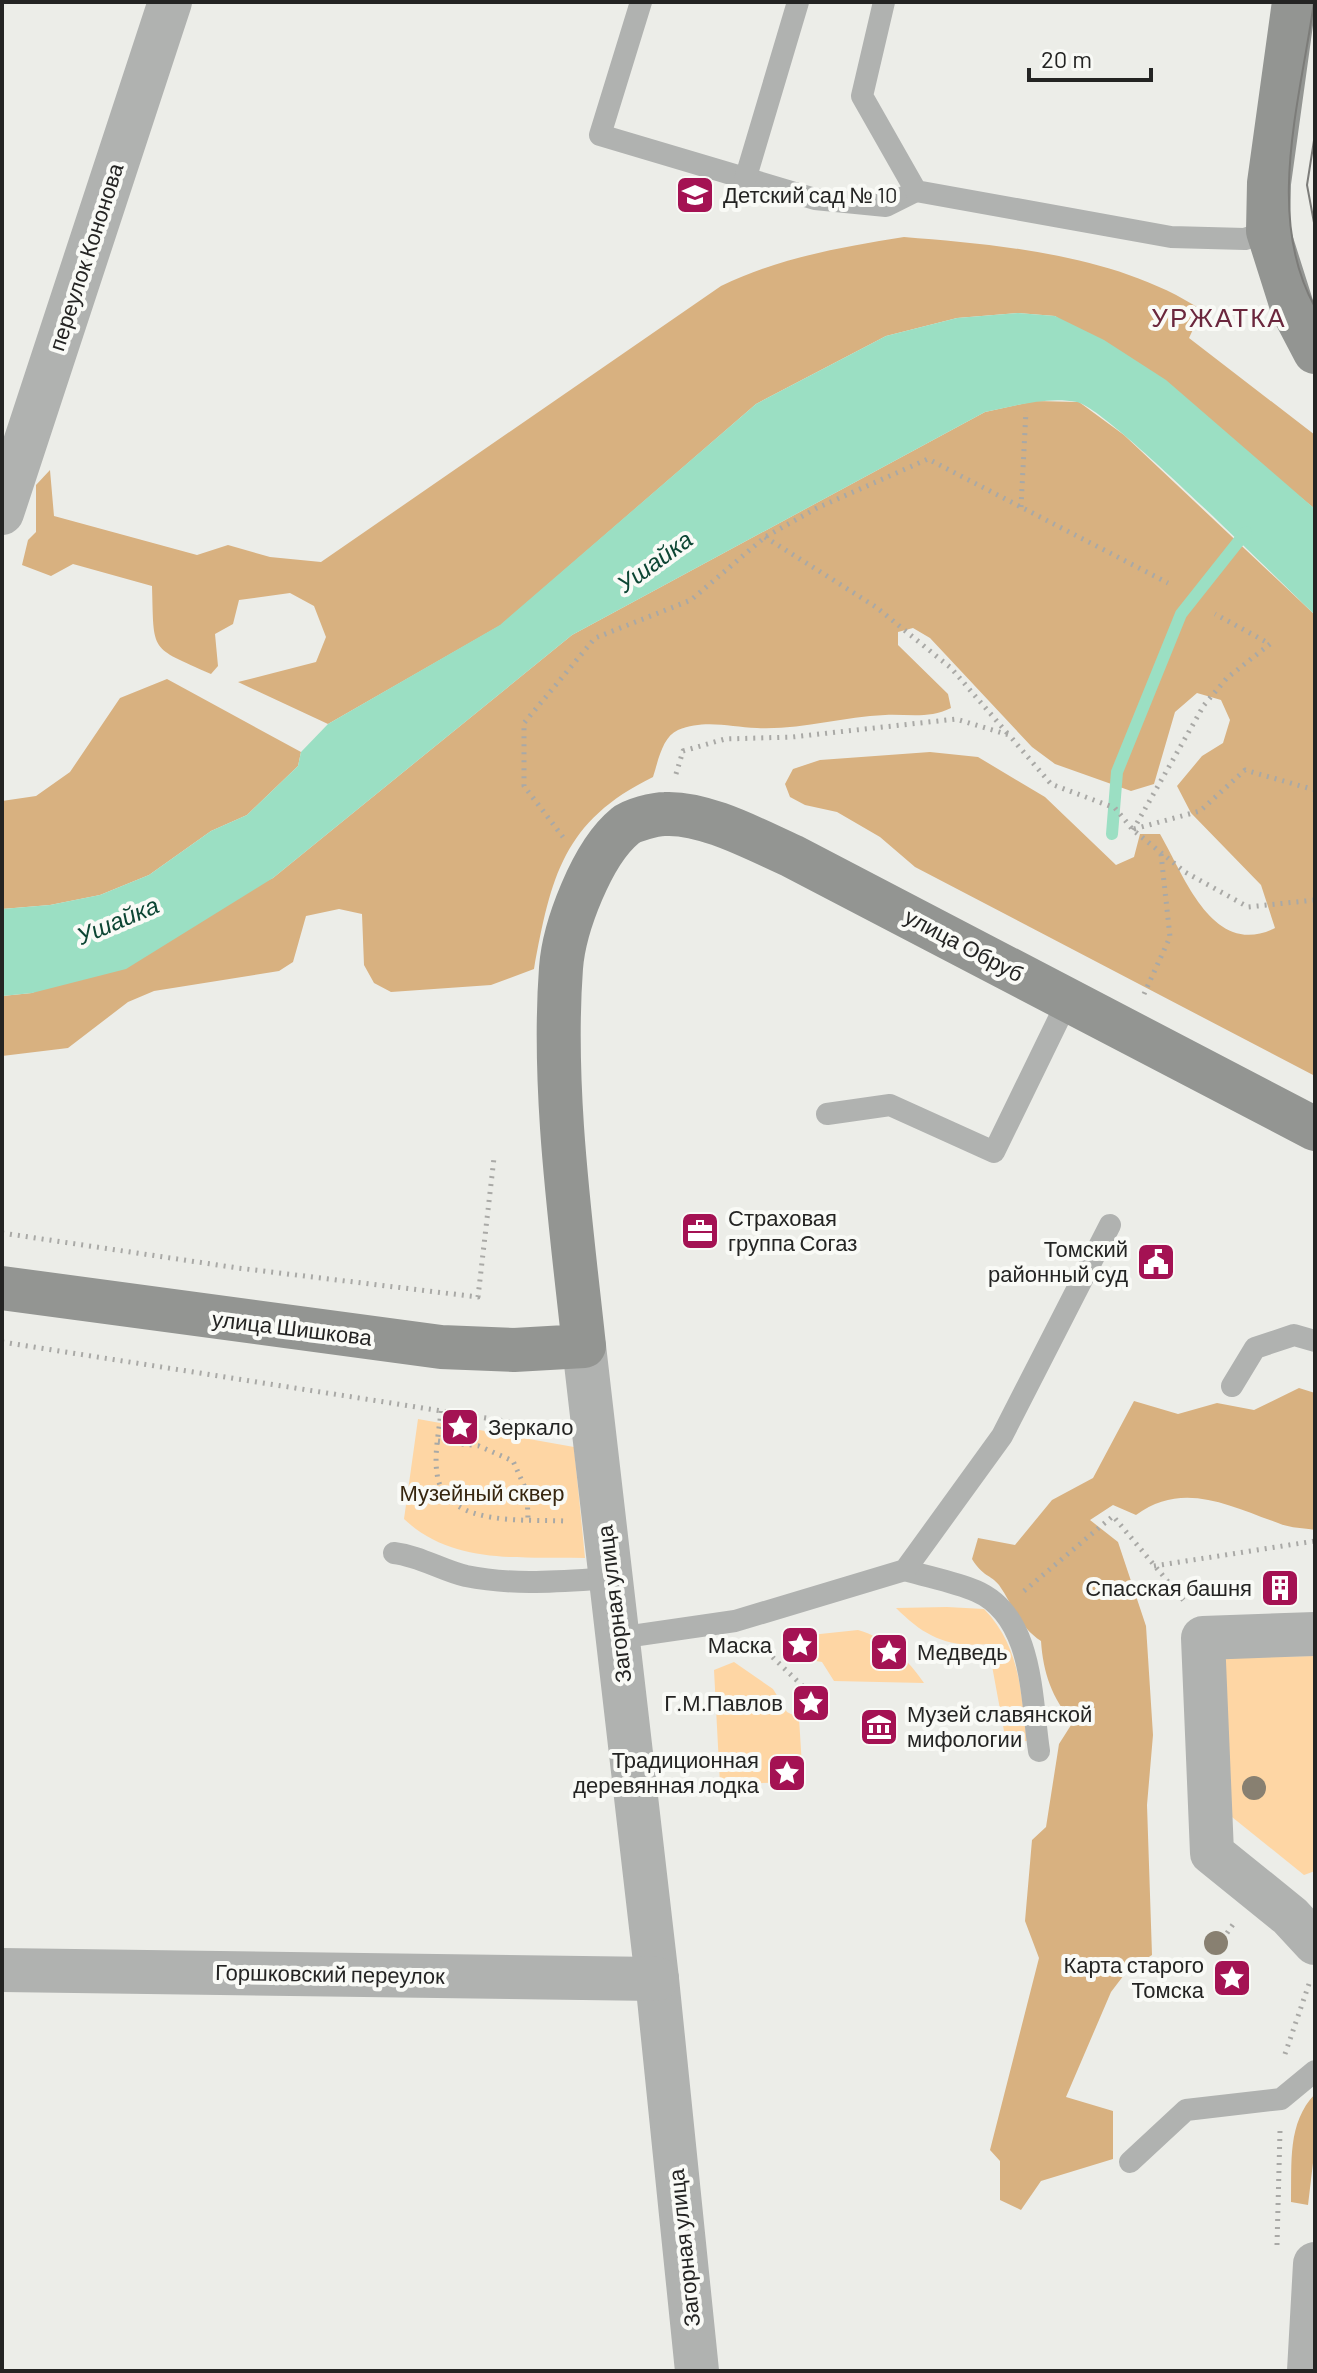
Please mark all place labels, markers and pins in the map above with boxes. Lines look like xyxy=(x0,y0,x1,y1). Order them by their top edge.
school or university icon: Детский сад № 10 xyxy=(674,174,716,216)
place label: Детский сад № 10 xyxy=(723,181,897,208)
place label: Страховая группа Согаз xyxy=(728,1204,857,1256)
office icon: Страховая группа Согаз xyxy=(679,1210,721,1252)
place label: Томский районный суд xyxy=(988,1235,1128,1287)
public building icon: Томский районный суд xyxy=(1135,1241,1177,1283)
place icon: Зеркало xyxy=(439,1406,481,1448)
place label: Зеркало xyxy=(488,1413,573,1440)
building icon: Спасская башня xyxy=(1259,1567,1301,1609)
place label: Спасская башня xyxy=(1085,1574,1252,1600)
place icon: Маска xyxy=(779,1624,821,1666)
place label: Маска xyxy=(708,1631,773,1657)
place icon: Медведь xyxy=(868,1631,910,1673)
place label: Медведь xyxy=(917,1638,1008,1665)
place icon: Г.М.Павлов xyxy=(790,1682,832,1724)
place label: Г.М.Павлов xyxy=(664,1689,783,1715)
place label: Музей славянской мифологии xyxy=(907,1700,1092,1752)
museum icon: Музей славянской мифологии xyxy=(858,1706,900,1748)
place label: Традиционная деревянная лодка xyxy=(573,1746,760,1798)
place icon: Традиционная деревянная лодка xyxy=(766,1752,808,1794)
place label: Карта старого Томска xyxy=(1063,1951,1205,2002)
place icon: Карта старого Томска xyxy=(1211,1957,1253,1999)

